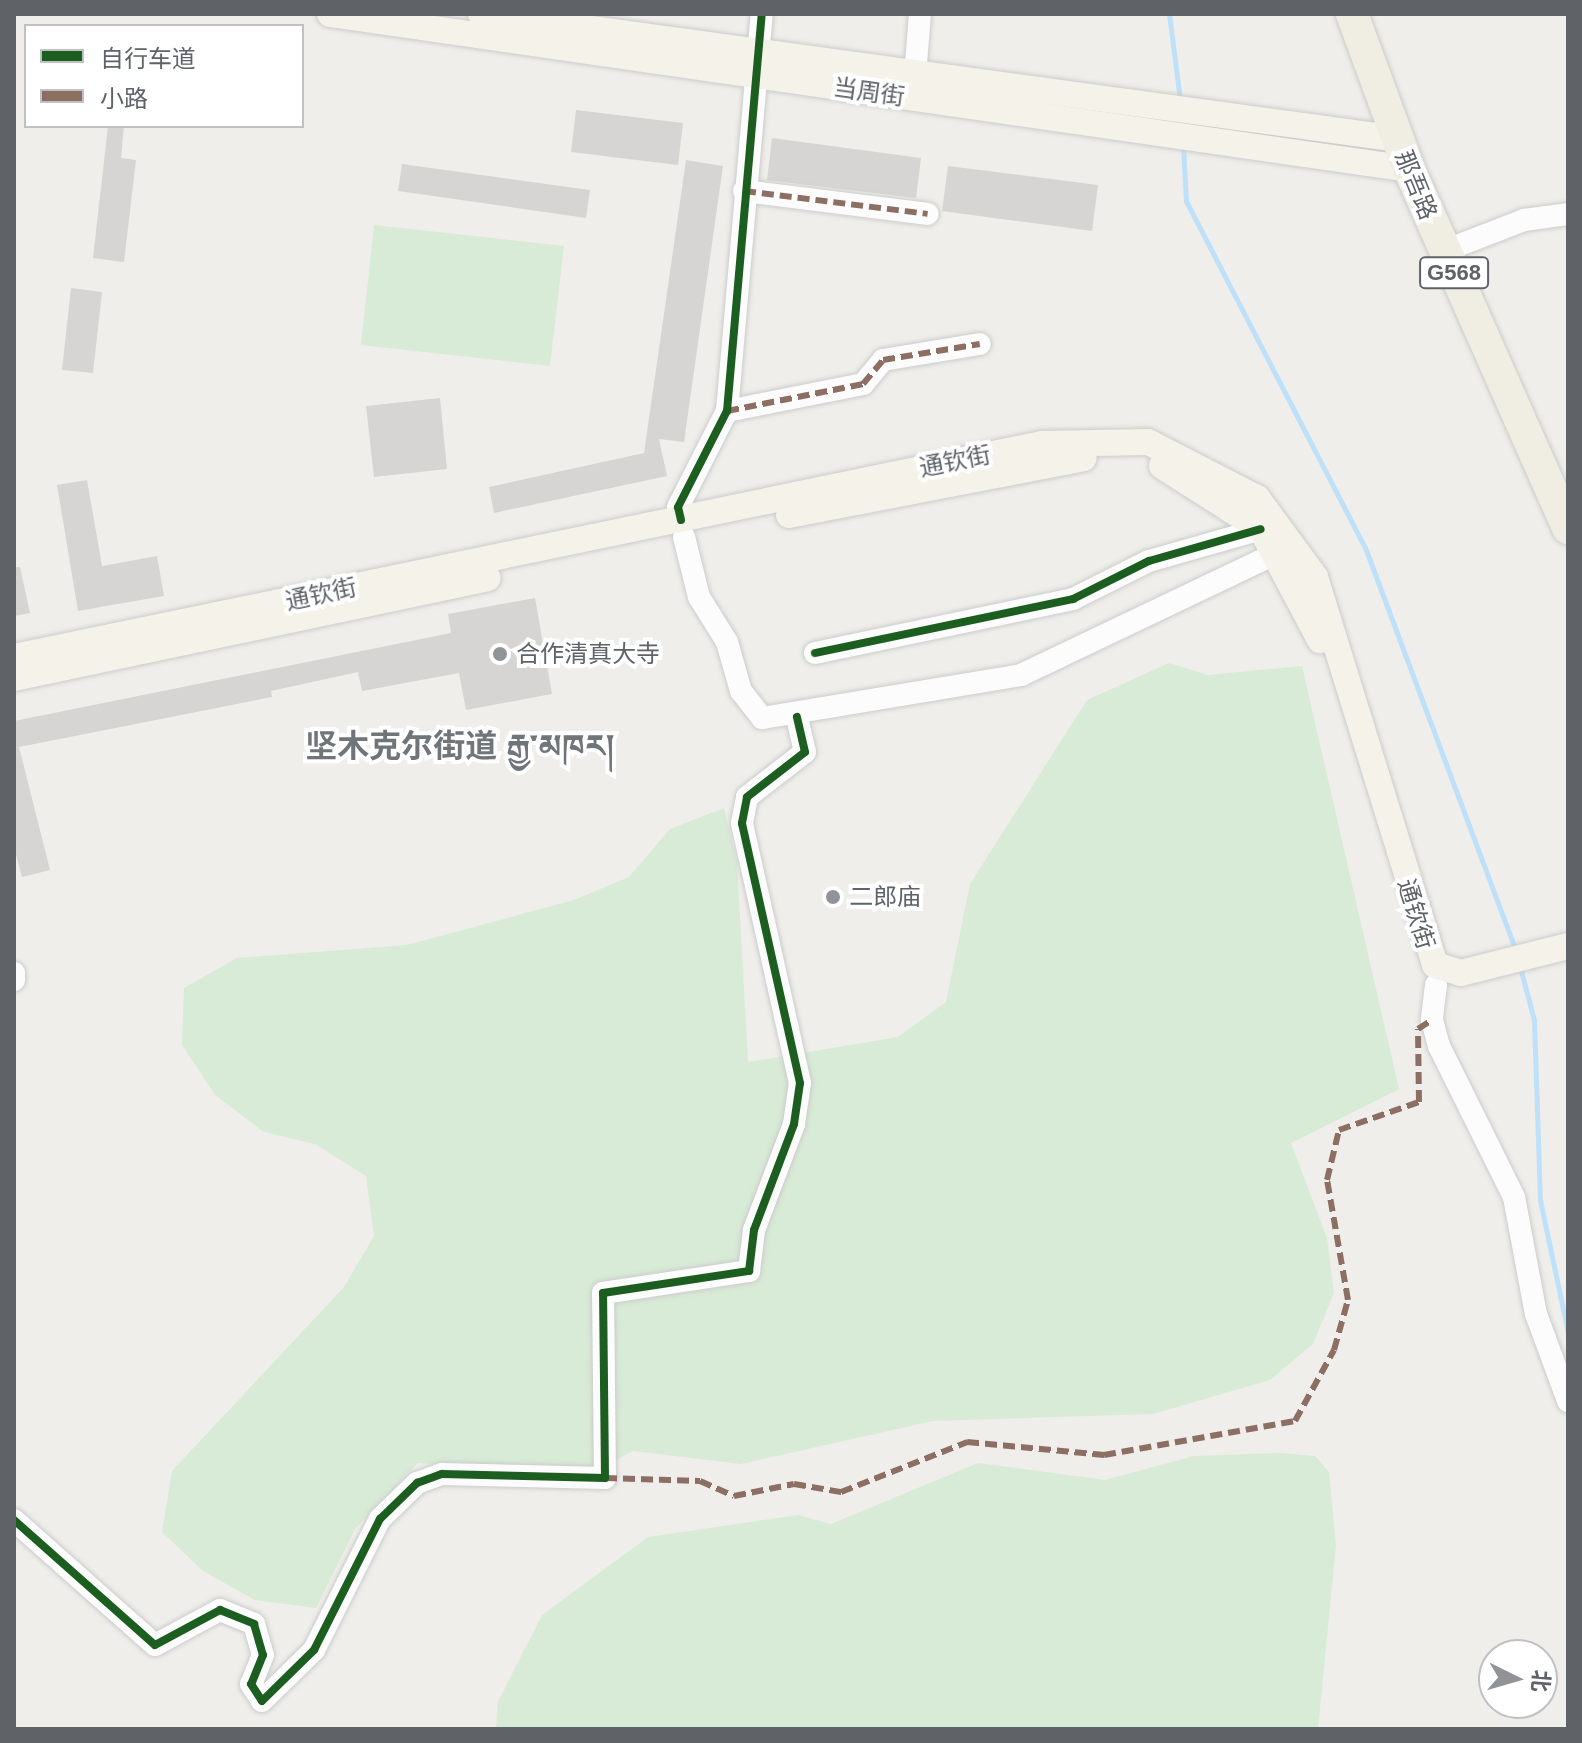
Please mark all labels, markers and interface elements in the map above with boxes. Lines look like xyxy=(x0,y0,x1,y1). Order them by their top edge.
legend xyxy=(24,24,304,128)
text: 自行车道 xyxy=(100,45,196,72)
street label: 当周街 xyxy=(831,73,907,111)
text: 小路 xyxy=(100,85,148,112)
street label: 那吾路 xyxy=(1389,146,1443,224)
road number: G568 xyxy=(1418,255,1490,291)
street label: 通钦街 xyxy=(917,440,993,482)
street label: 通钦街 xyxy=(283,572,359,616)
place label: 合作清真大寺 xyxy=(516,640,660,668)
marker: 合作清真大寺 xyxy=(491,645,509,663)
district label: 坚木克尔街道 རྒྱ་མཁར། xyxy=(305,727,615,765)
street label: 通钦街 xyxy=(1392,875,1440,953)
place label: 二郎庙 xyxy=(849,883,921,911)
marker: 二郎庙 xyxy=(824,888,842,906)
north arrow xyxy=(1478,1639,1558,1719)
text: 北 xyxy=(1527,1669,1554,1693)

